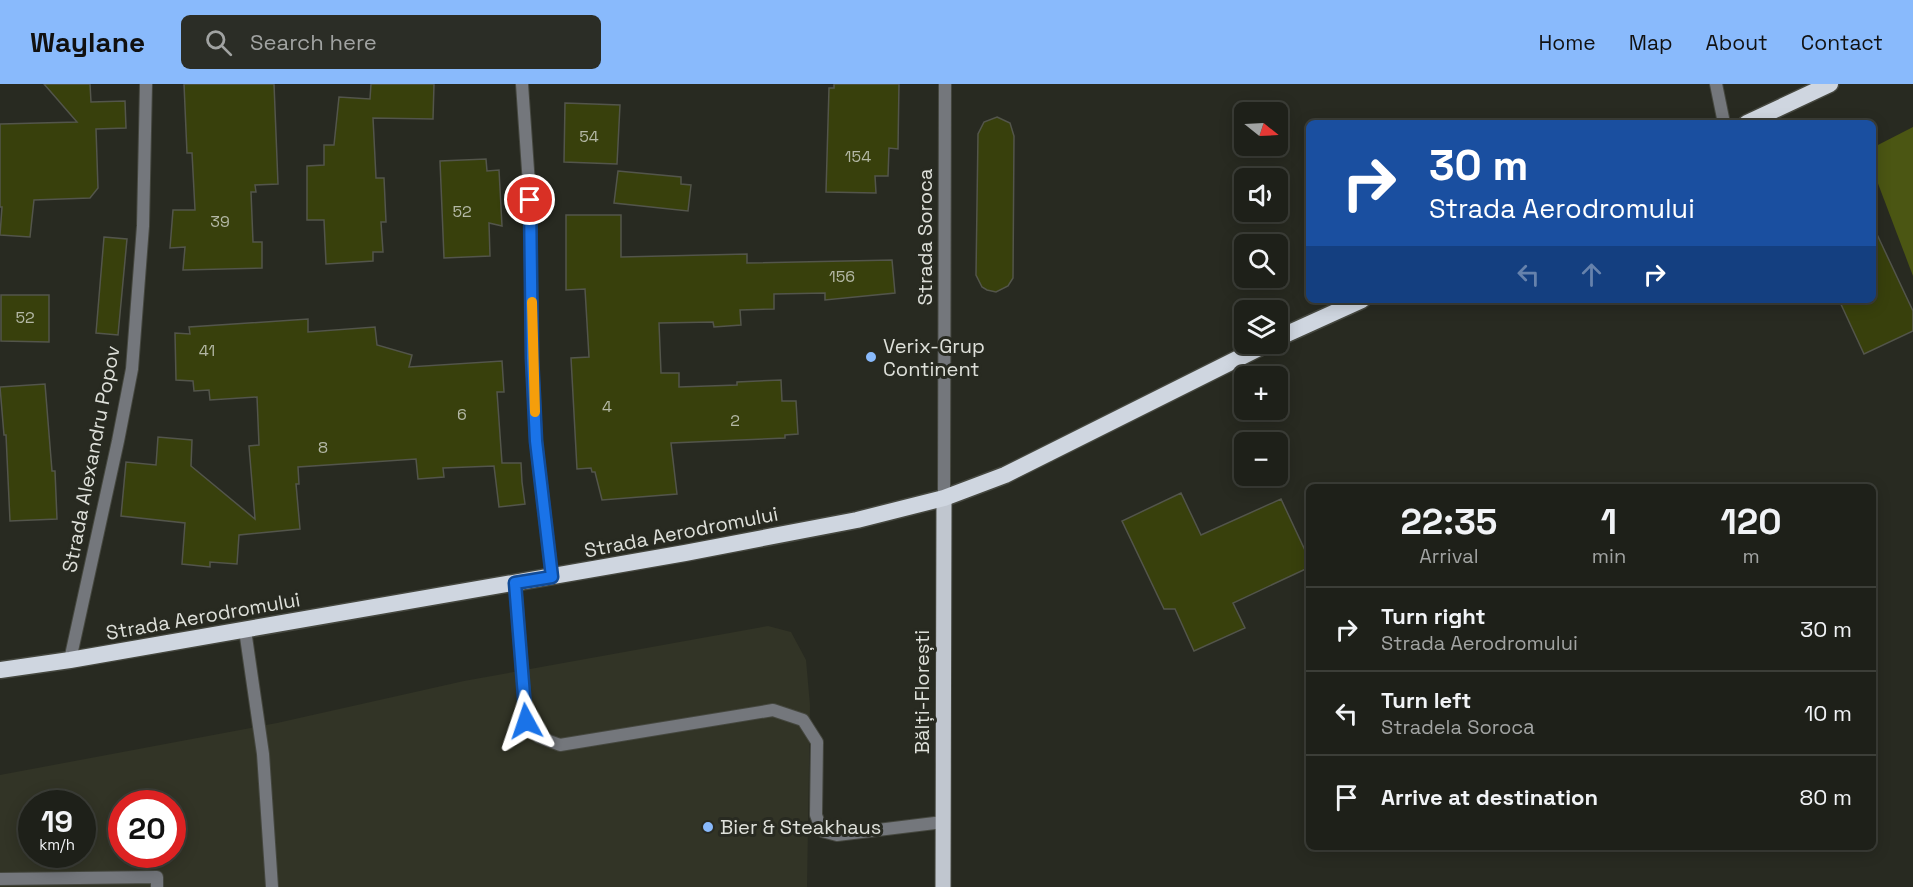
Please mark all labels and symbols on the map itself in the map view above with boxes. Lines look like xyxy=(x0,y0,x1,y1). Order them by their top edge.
north arrow xyxy=(1234,102,1288,156)
house number: 54 xyxy=(579,126,599,147)
house number: 154 xyxy=(845,146,871,167)
street label: Strada Soroca xyxy=(912,168,938,306)
pin xyxy=(504,174,555,225)
house number: 52 xyxy=(452,201,472,222)
house number: 39 xyxy=(210,211,230,232)
house number: 156 xyxy=(829,266,855,287)
house number: 52 xyxy=(15,307,35,328)
place label: Verix-Grup Continent xyxy=(883,333,985,382)
house number: 41 xyxy=(199,340,215,361)
street label: Strada Alexandru Popov xyxy=(56,343,126,575)
marker: Verix-Grup Continent xyxy=(864,350,878,364)
house number: 4 xyxy=(602,396,612,417)
house number: 6 xyxy=(457,404,467,425)
house number: 2 xyxy=(730,410,740,431)
house number: 8 xyxy=(318,437,328,458)
street label: Strada Aerodromului xyxy=(582,500,780,564)
street label: Strada Aerodromului xyxy=(104,586,302,646)
street label: Bălți-Florești xyxy=(909,630,935,754)
position arrow xyxy=(494,689,558,753)
speed limit sign: 20 xyxy=(108,790,186,868)
place label: Bier & Steakhaus xyxy=(720,814,881,840)
marker: Bier & Steakhaus xyxy=(701,820,715,834)

